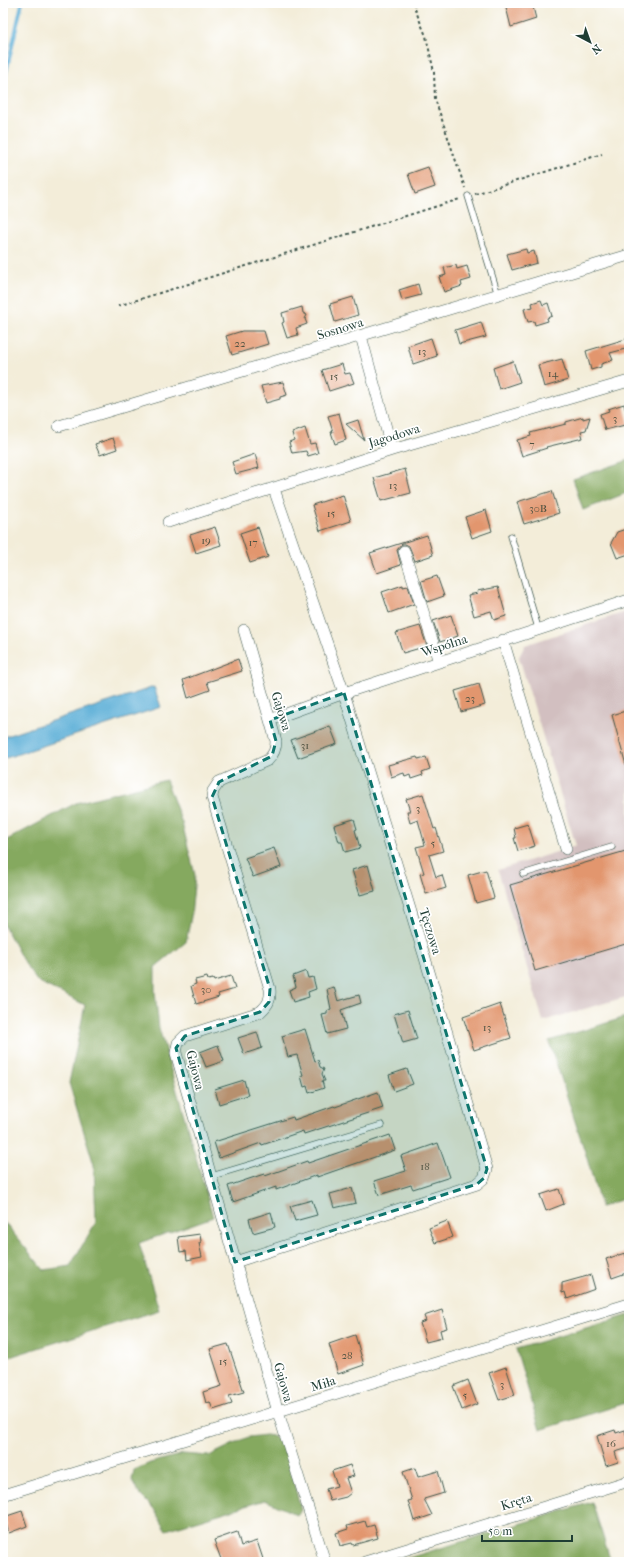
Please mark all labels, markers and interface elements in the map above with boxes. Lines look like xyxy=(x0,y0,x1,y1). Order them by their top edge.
north arrow xyxy=(570,22,610,62)
text: N xyxy=(588,42,604,57)
street label: Sosnowa xyxy=(315,314,366,343)
house number: 22 xyxy=(234,337,246,350)
house number: 13 xyxy=(418,345,426,358)
house number: 14 xyxy=(548,367,559,380)
house number: 15 xyxy=(330,370,339,383)
house number: 3 xyxy=(613,412,617,425)
street label: Jagodowa xyxy=(366,420,423,451)
house number: 7 xyxy=(529,438,535,451)
house number: 13 xyxy=(389,479,397,492)
house number: 30B xyxy=(529,502,547,515)
house number: 15 xyxy=(327,507,336,520)
house number: 19 xyxy=(201,534,211,547)
house number: 17 xyxy=(248,536,258,549)
street label: Wspólna xyxy=(418,631,470,660)
street label: Gajowa xyxy=(268,690,295,734)
house number: 23 xyxy=(465,692,475,705)
house number: 31 xyxy=(301,739,309,752)
house number: 3 xyxy=(416,802,420,815)
house number: 5 xyxy=(431,837,436,850)
street label: Tęczowa xyxy=(416,906,445,957)
house number: 30 xyxy=(201,983,211,996)
house number: 13 xyxy=(483,1021,491,1034)
street label: Gajowa xyxy=(183,1049,208,1092)
house number: 18 xyxy=(420,1160,430,1173)
house number: 28 xyxy=(341,1349,353,1362)
house number: 15 xyxy=(219,1355,228,1368)
street label: Gajowa xyxy=(271,1361,297,1405)
street label: Miła xyxy=(309,1372,338,1394)
house number: 3 xyxy=(500,1378,504,1391)
house number: 5 xyxy=(463,1389,468,1402)
house number: 16 xyxy=(606,1437,616,1450)
street label: Kręta xyxy=(499,1489,535,1513)
scale bar xyxy=(482,1517,572,1543)
text: 50 m xyxy=(488,1524,512,1538)

